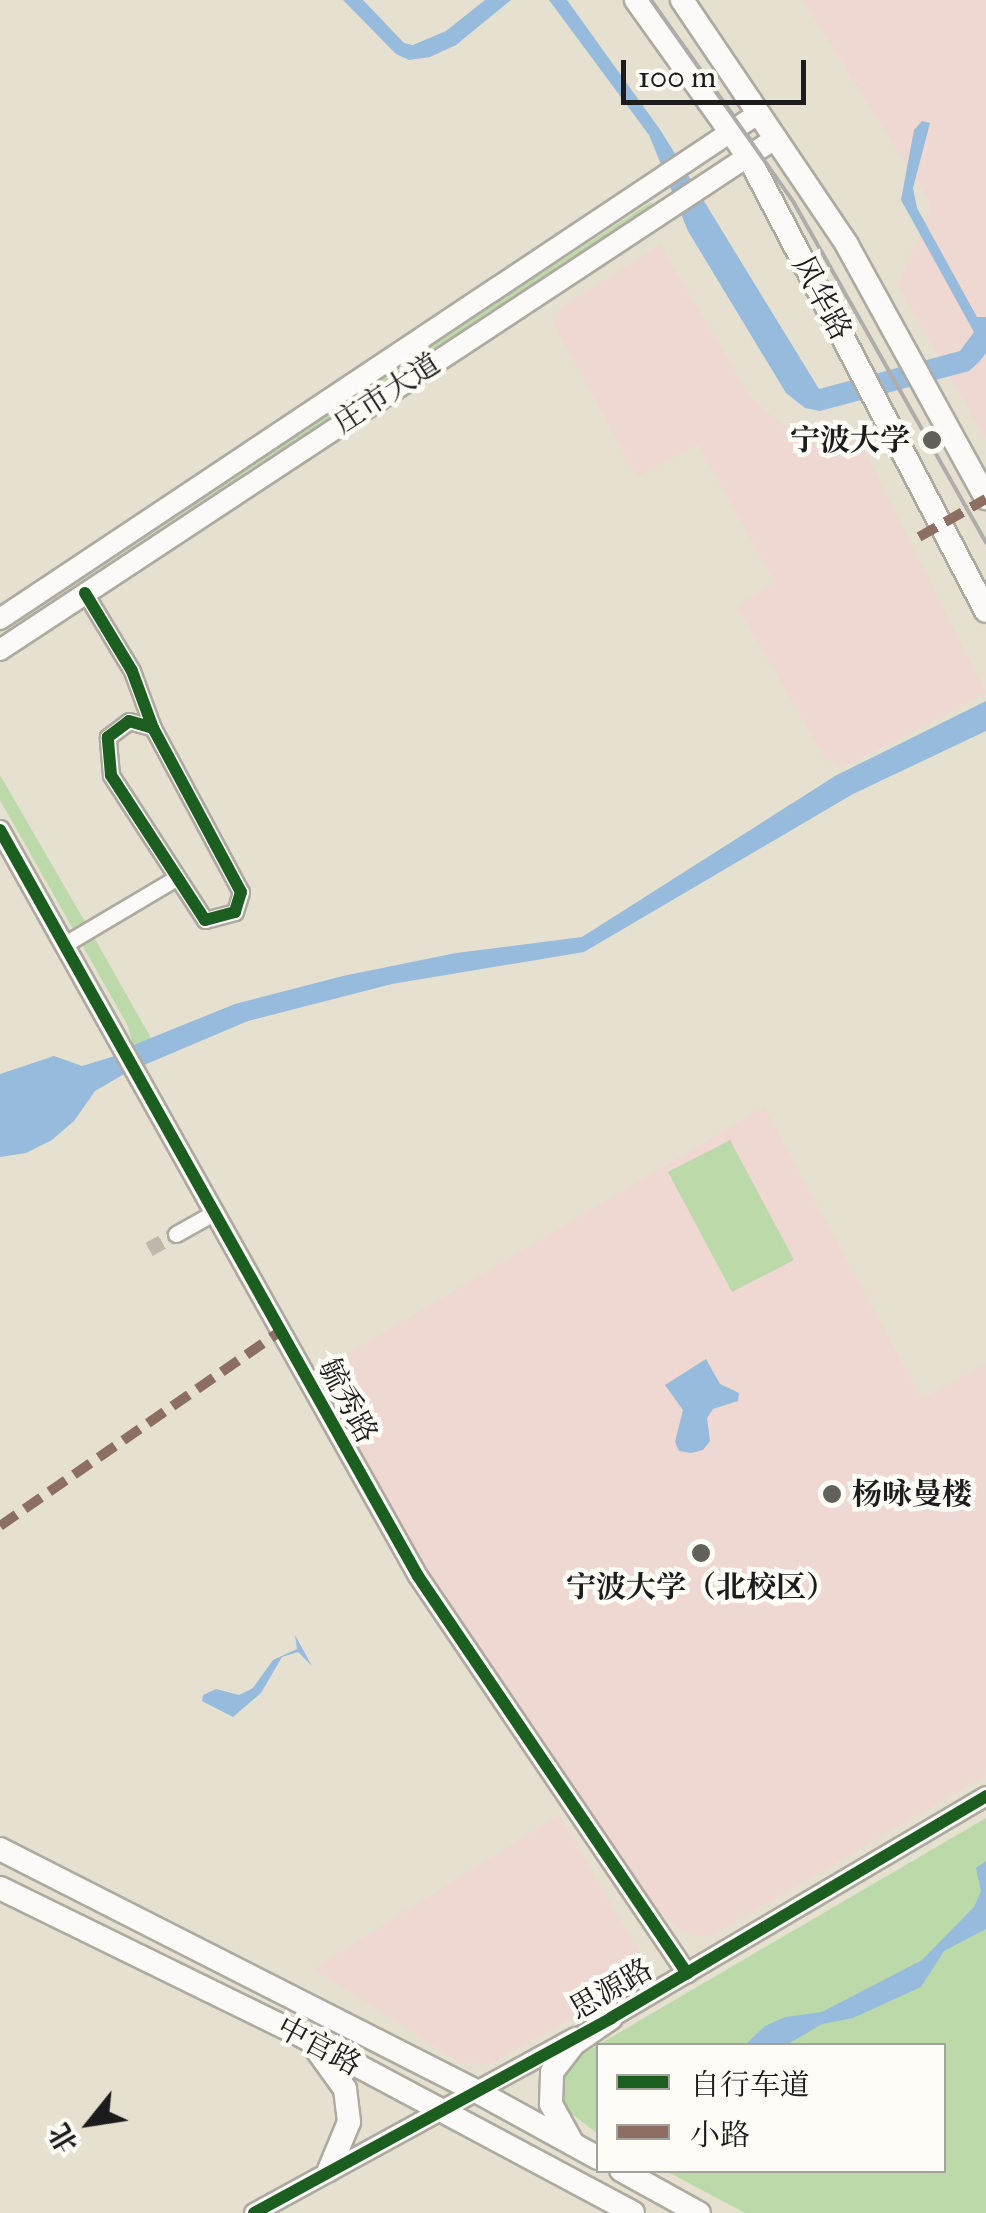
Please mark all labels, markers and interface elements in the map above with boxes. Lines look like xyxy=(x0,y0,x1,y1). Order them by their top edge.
scale bar xyxy=(626,40,811,102)
text: 100 m xyxy=(638,59,716,95)
street label: 风华路 xyxy=(785,250,859,346)
street label: 庄市大道 xyxy=(327,345,447,441)
place label: 宁波大学 xyxy=(790,422,910,458)
marker: 宁波大学 xyxy=(919,427,945,453)
street label: 毓秀路 xyxy=(311,1353,385,1449)
place label: 杨咏曼楼 xyxy=(852,1476,972,1512)
marker: 杨咏曼楼 xyxy=(821,1483,843,1505)
marker: 宁波大学（北校区） xyxy=(690,1542,712,1564)
place label: 宁波大学（北校区） xyxy=(566,1569,836,1605)
street label: 思源路 xyxy=(563,1951,659,2027)
street label: 中官路 xyxy=(271,2009,367,2083)
legend xyxy=(596,2043,946,2173)
text: 自行车道 xyxy=(690,2067,810,2103)
north arrow xyxy=(40,2073,140,2173)
text: 北 xyxy=(41,2117,86,2159)
text: 小路 xyxy=(690,2117,750,2153)

